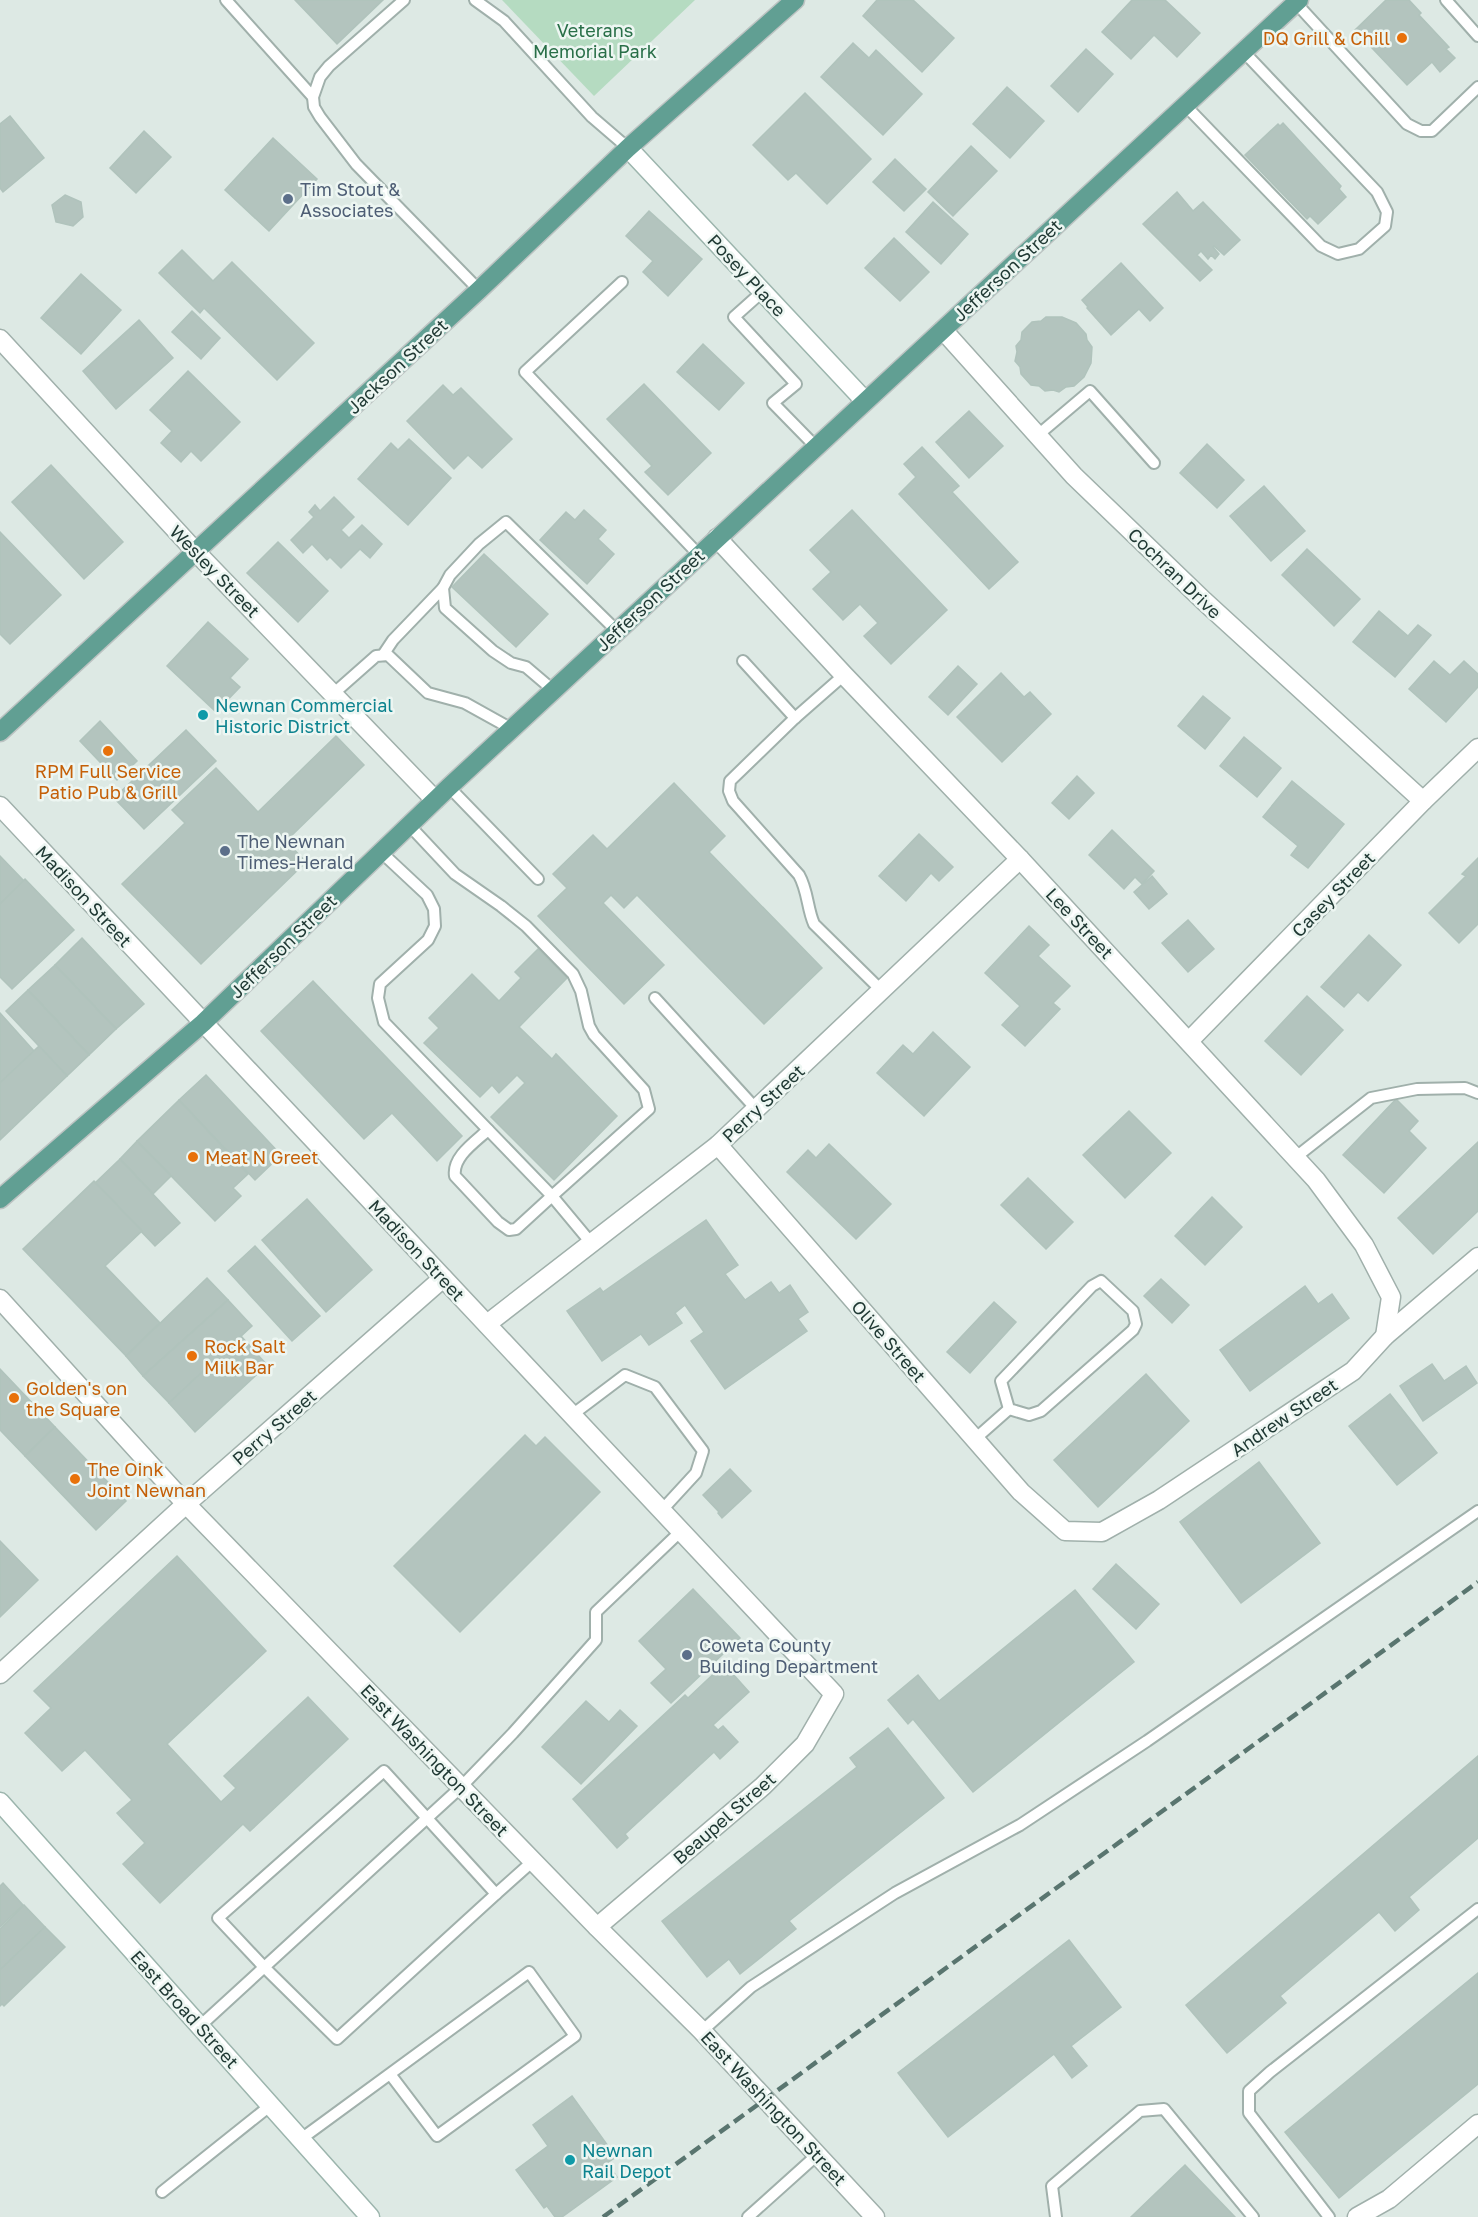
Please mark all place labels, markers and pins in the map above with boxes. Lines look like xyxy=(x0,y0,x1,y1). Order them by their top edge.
place label: DQ Grill & Chill xyxy=(1263,27,1390,49)
marker: DQ Grill & Chill xyxy=(1395,31,1409,45)
place label: Tim Stout & Associates xyxy=(300,178,400,221)
marker: Tim Stout & Associates xyxy=(281,192,295,206)
place label: Newnan Commercial Historic District xyxy=(215,694,393,737)
marker: Newnan Commercial Historic District xyxy=(196,708,210,722)
marker: RPM Full Service Patio Pub & Grill xyxy=(101,744,115,758)
place label: RPM Full Service Patio Pub & Grill xyxy=(35,760,181,803)
place label: The Newnan Times-Herald xyxy=(237,830,354,873)
marker: The Newnan Times-Herald xyxy=(218,844,232,858)
place label: Meat N Greet xyxy=(205,1146,318,1168)
marker: Meat N Greet xyxy=(186,1150,200,1164)
place label: Rock Salt Milk Bar xyxy=(204,1335,286,1378)
marker: Rock Salt Milk Bar xyxy=(185,1349,199,1363)
place label: Golden's on the Square xyxy=(26,1377,127,1420)
marker: Golden's on the Square xyxy=(7,1391,21,1405)
place label: The Oink Joint Newnan xyxy=(87,1458,206,1501)
marker: The Oink Joint Newnan xyxy=(68,1472,82,1486)
place label: Coweta County Building Department xyxy=(699,1634,878,1677)
marker: Coweta County Building Department xyxy=(680,1648,694,1662)
place label: Newnan Rail Depot xyxy=(582,2139,671,2182)
marker: Newnan Rail Depot xyxy=(563,2153,577,2167)

